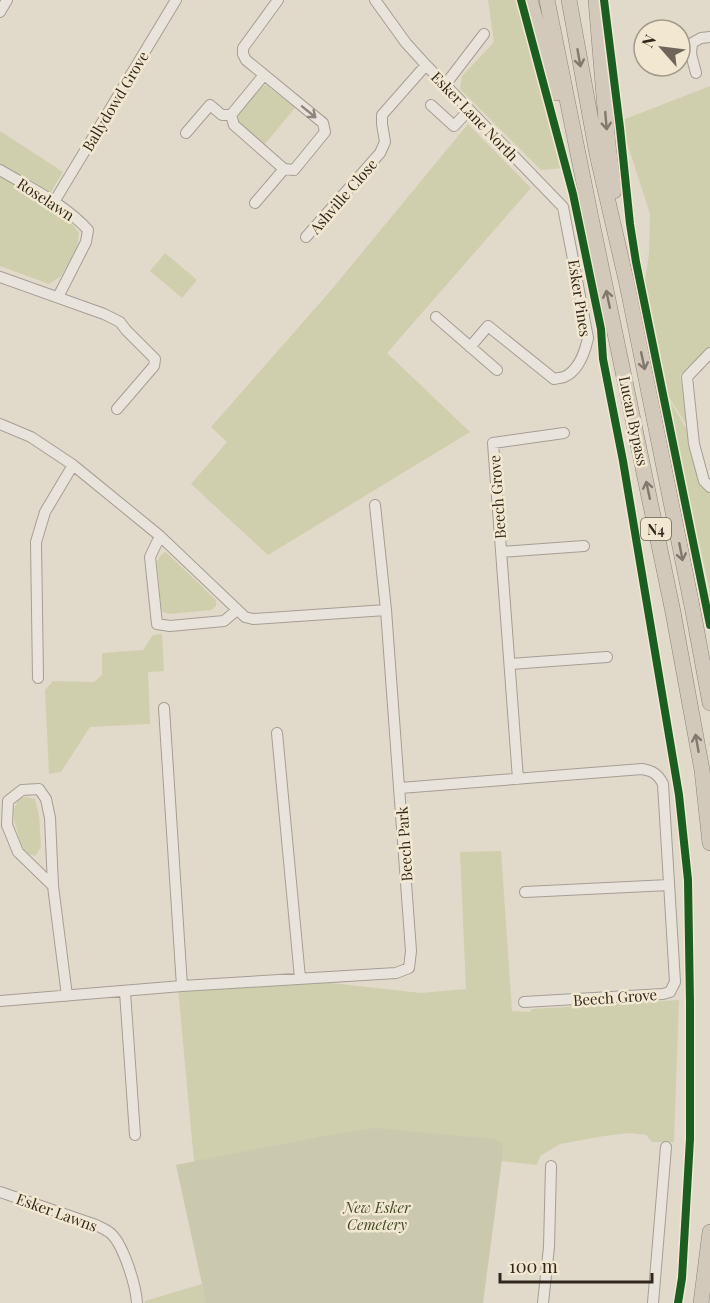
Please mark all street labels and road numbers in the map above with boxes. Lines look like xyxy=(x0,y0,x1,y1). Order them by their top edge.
street label: Ballydowd Grove xyxy=(77,47,153,155)
street label: Esker Lane North xyxy=(427,67,523,165)
street label: Ashville Close xyxy=(304,154,381,239)
street label: Roselawn xyxy=(14,173,78,225)
street label: Esker Pines xyxy=(564,258,596,338)
street label: Lucan Bypass xyxy=(615,374,653,468)
street label: Beech Grove xyxy=(484,454,510,540)
road number: N4 xyxy=(641,518,671,540)
street label: Beech Park xyxy=(391,805,417,882)
street label: Beech Grove xyxy=(572,984,658,1010)
street label: Esker Lawns xyxy=(14,1188,100,1236)

